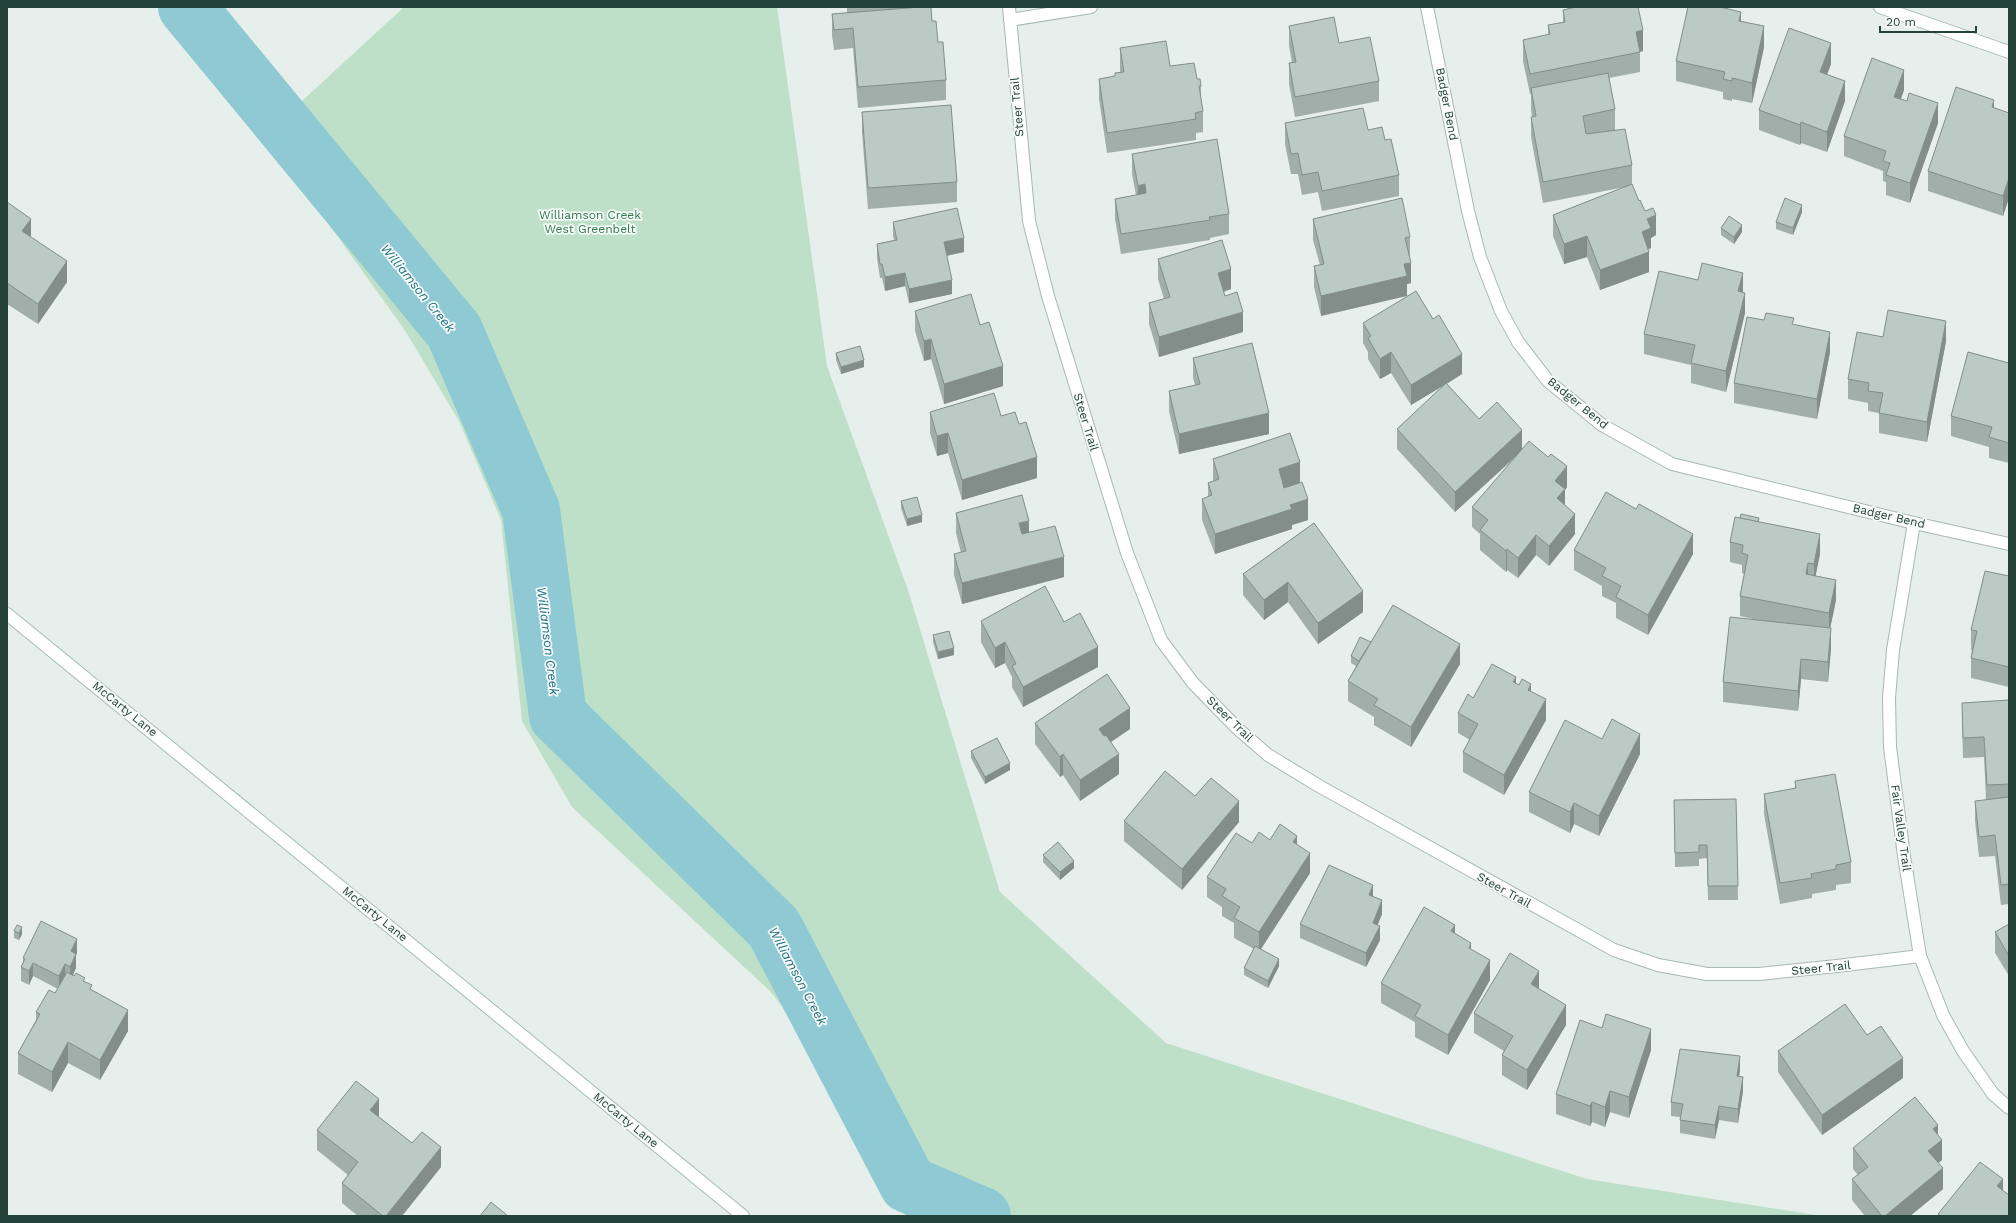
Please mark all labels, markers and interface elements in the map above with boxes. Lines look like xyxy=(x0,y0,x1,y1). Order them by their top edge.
scale bar xyxy=(1880,8,1976,34)
text: 20 m xyxy=(1886,15,1916,29)
street label: Badger Bend xyxy=(1433,66,1461,142)
street label: Steer Trail xyxy=(1007,76,1027,137)
park label: Williamson Creek West Greenbelt xyxy=(539,208,641,236)
water label: Williamson Creek xyxy=(378,241,459,336)
street label: Badger Bend xyxy=(1545,374,1611,432)
street label: Steer Trail xyxy=(1071,391,1102,453)
street label: Badger Bend xyxy=(1851,501,1927,531)
water label: Williamson Creek xyxy=(534,586,562,697)
street label: McCarty Lane xyxy=(90,678,160,740)
street label: Steer Trail xyxy=(1204,693,1257,745)
street label: Fair Valley Trail xyxy=(1888,784,1914,873)
street label: Steer Trail xyxy=(1474,869,1534,911)
street label: McCarty Lane xyxy=(340,883,410,945)
water label: Williamson Creek xyxy=(766,924,831,1028)
street label: Steer Trail xyxy=(1791,958,1852,978)
street label: McCarty Lane xyxy=(591,1089,661,1151)

